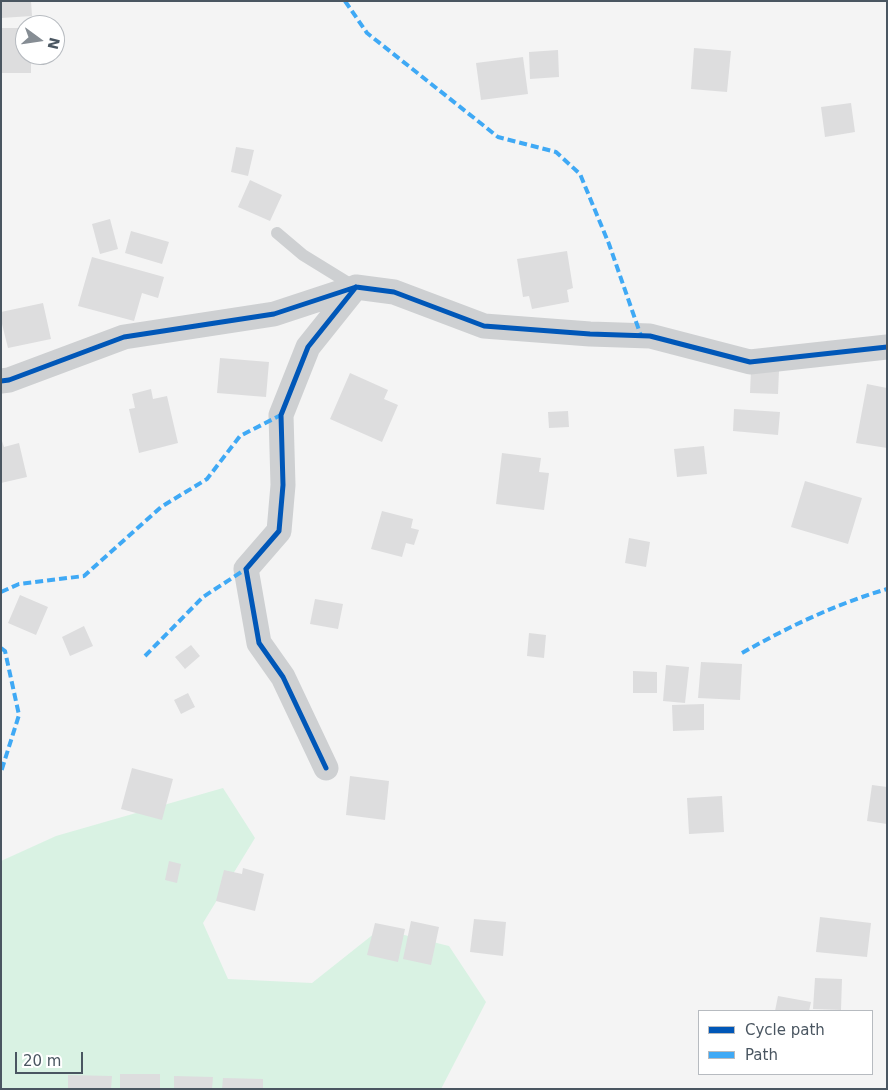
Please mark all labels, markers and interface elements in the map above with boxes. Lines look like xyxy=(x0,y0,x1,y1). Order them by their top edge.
north arrow xyxy=(15,15,65,65)
text: N xyxy=(44,36,63,51)
legend xyxy=(698,1010,873,1075)
text: Cycle path xyxy=(745,1021,825,1039)
scale bar xyxy=(18,1042,85,1074)
text: Path xyxy=(745,1046,778,1064)
text: 20 m xyxy=(23,1052,61,1070)

